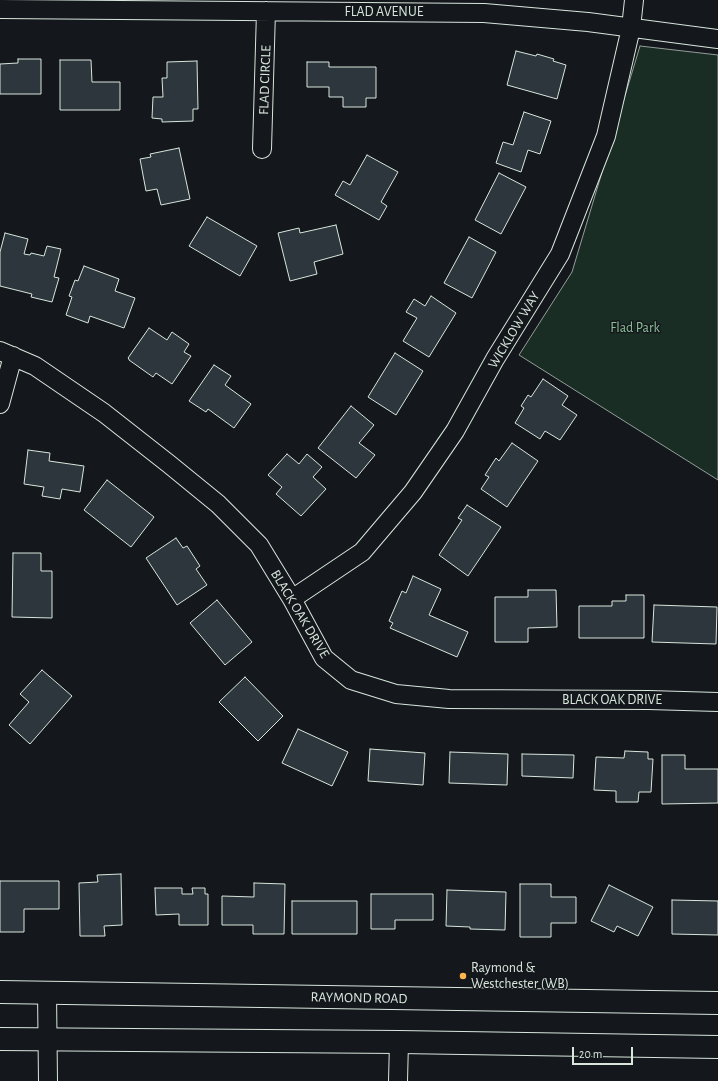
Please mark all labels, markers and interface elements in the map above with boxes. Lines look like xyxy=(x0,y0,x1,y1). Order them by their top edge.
street label: FLAD AVENUE xyxy=(345,4,423,20)
street label: FLAD CIRCLE xyxy=(255,45,275,115)
street label: WICKLOW WAY xyxy=(484,288,544,372)
park label: Flad Park xyxy=(610,320,660,336)
street label: BLACK OAK DRIVE xyxy=(267,567,333,661)
street label: BLACK OAK DRIVE xyxy=(562,692,662,708)
place label: Raymond & Westchester (WB) xyxy=(471,960,569,992)
marker: Raymond & Westchester (WB) xyxy=(458,971,468,981)
street label: RAYMOND ROAD xyxy=(310,989,408,1007)
scale bar xyxy=(574,1039,635,1065)
text: 20 m xyxy=(579,1048,602,1060)

